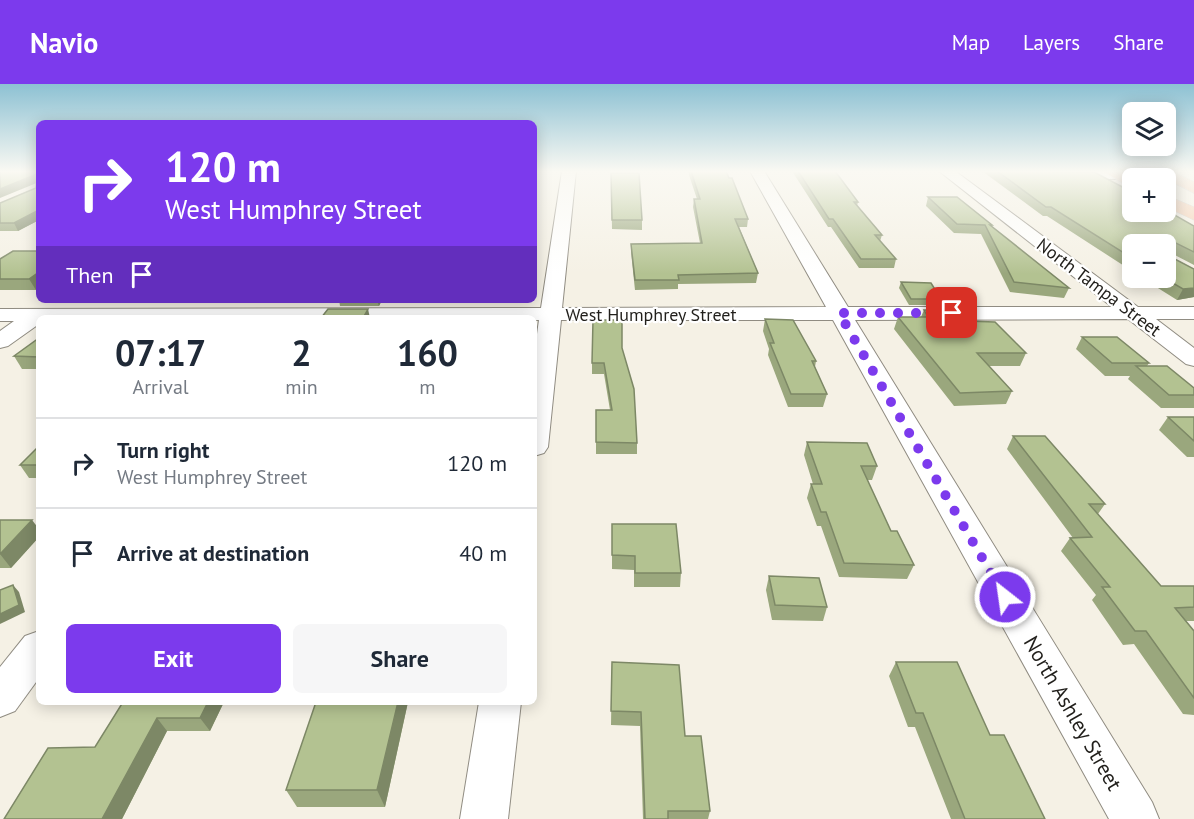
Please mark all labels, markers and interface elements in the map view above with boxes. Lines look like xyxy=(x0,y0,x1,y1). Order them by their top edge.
text: Navio xyxy=(30,24,98,61)
text: Map xyxy=(952,29,990,56)
text: Layers xyxy=(1023,29,1080,56)
text: Share xyxy=(1113,29,1164,56)
map controls xyxy=(1122,102,1176,288)
button: layers xyxy=(1122,102,1176,156)
text: 120 m xyxy=(165,139,281,194)
icon: right xyxy=(66,144,144,222)
button: + xyxy=(1122,168,1176,222)
text: West Humphrey Street xyxy=(165,192,422,226)
street label: North Tampa Street xyxy=(1032,233,1166,341)
button: − xyxy=(1122,234,1176,288)
icon: arrive xyxy=(125,258,158,291)
text: Then xyxy=(66,261,113,289)
pin xyxy=(926,287,977,338)
icon: arrive xyxy=(935,296,968,329)
street label: West Humphrey Street xyxy=(565,303,737,326)
text: 07:17 xyxy=(115,329,206,376)
text: 2 xyxy=(291,329,312,376)
text: 160 xyxy=(397,329,458,376)
text: Arrival xyxy=(133,374,189,400)
text: min xyxy=(285,374,318,400)
text: m xyxy=(419,374,436,400)
text: Turn right xyxy=(117,436,209,464)
icon: right xyxy=(66,447,99,480)
text: 120 m xyxy=(447,449,507,477)
text: West Humphrey Street xyxy=(117,464,307,490)
icon: arrive xyxy=(66,537,99,570)
text: Arrive at destination xyxy=(117,539,309,567)
text: 40 m xyxy=(459,539,507,567)
position arrow xyxy=(973,565,1037,629)
button: Exit xyxy=(66,624,281,693)
button: Share xyxy=(293,624,507,693)
street label: North Ashley Street xyxy=(1018,631,1128,795)

